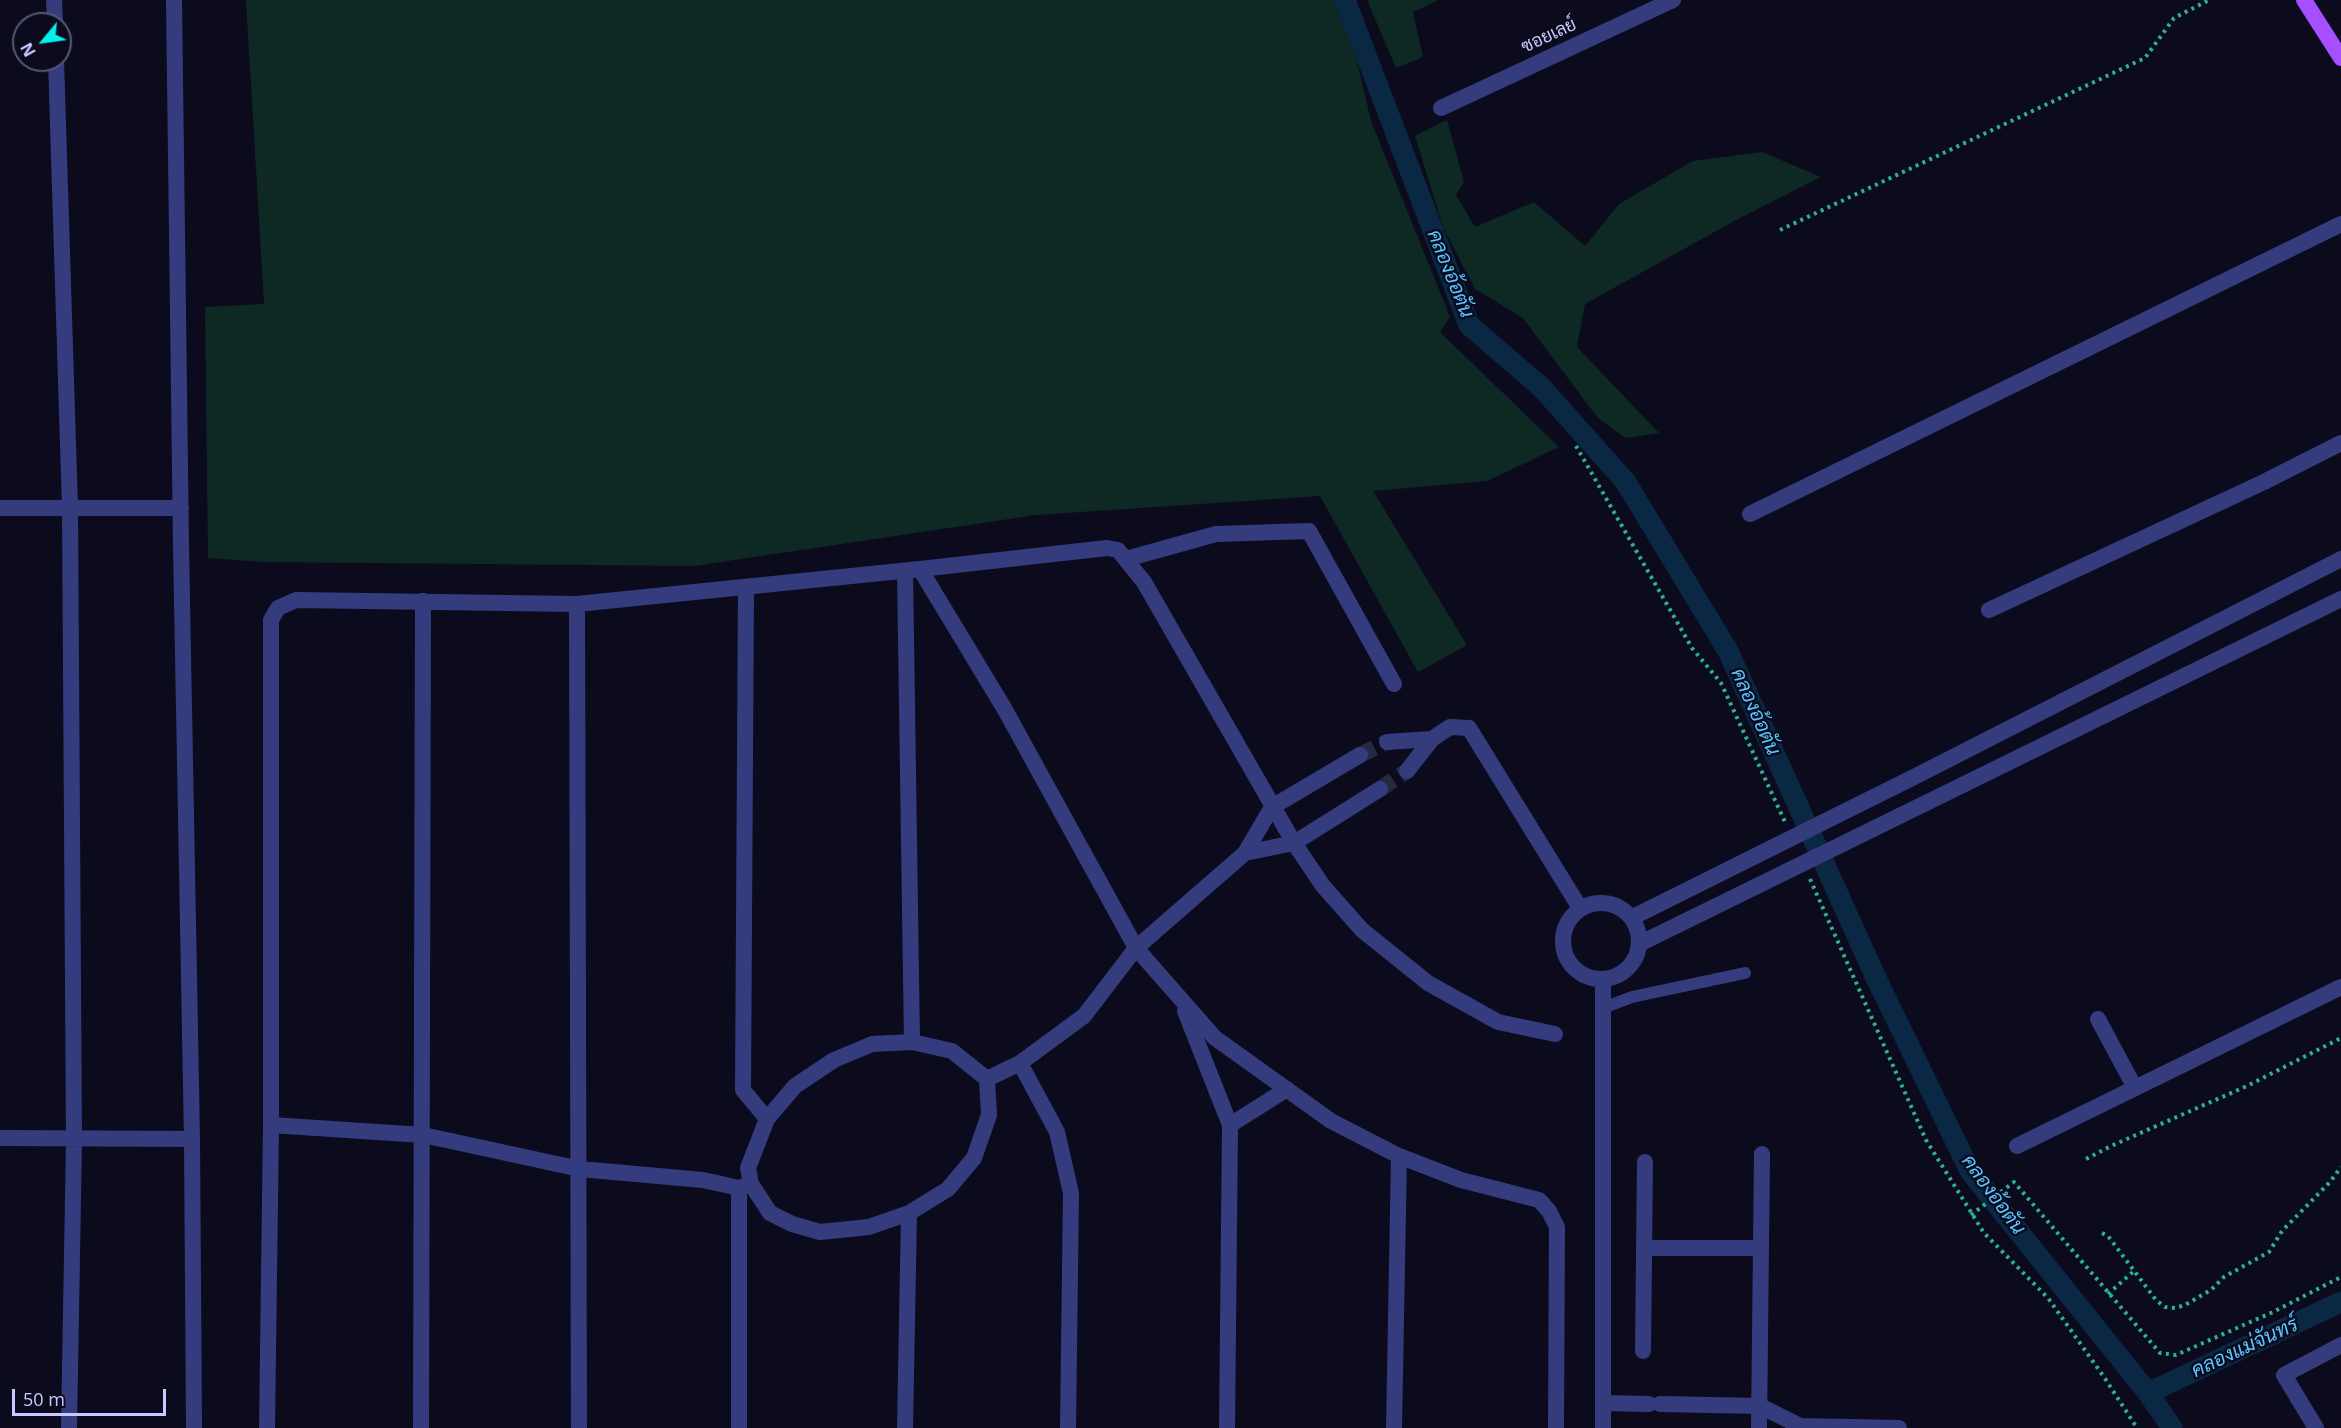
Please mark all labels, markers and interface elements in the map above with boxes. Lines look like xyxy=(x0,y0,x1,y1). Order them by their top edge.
north arrow xyxy=(12,12,72,72)
street label: ซอยเลย์ xyxy=(1518,14,1580,58)
text: N xyxy=(15,39,41,61)
water label: คลองอ้อตัน xyxy=(1421,226,1479,322)
water label: คลองอ้อตัน xyxy=(1725,665,1785,759)
water label: คลองอ้อตัน xyxy=(1956,1150,2030,1240)
water label: คลองแม่จันทร์ xyxy=(2188,1313,2302,1383)
scale bar xyxy=(15,1377,170,1415)
text: 50 m xyxy=(23,1387,65,1411)

